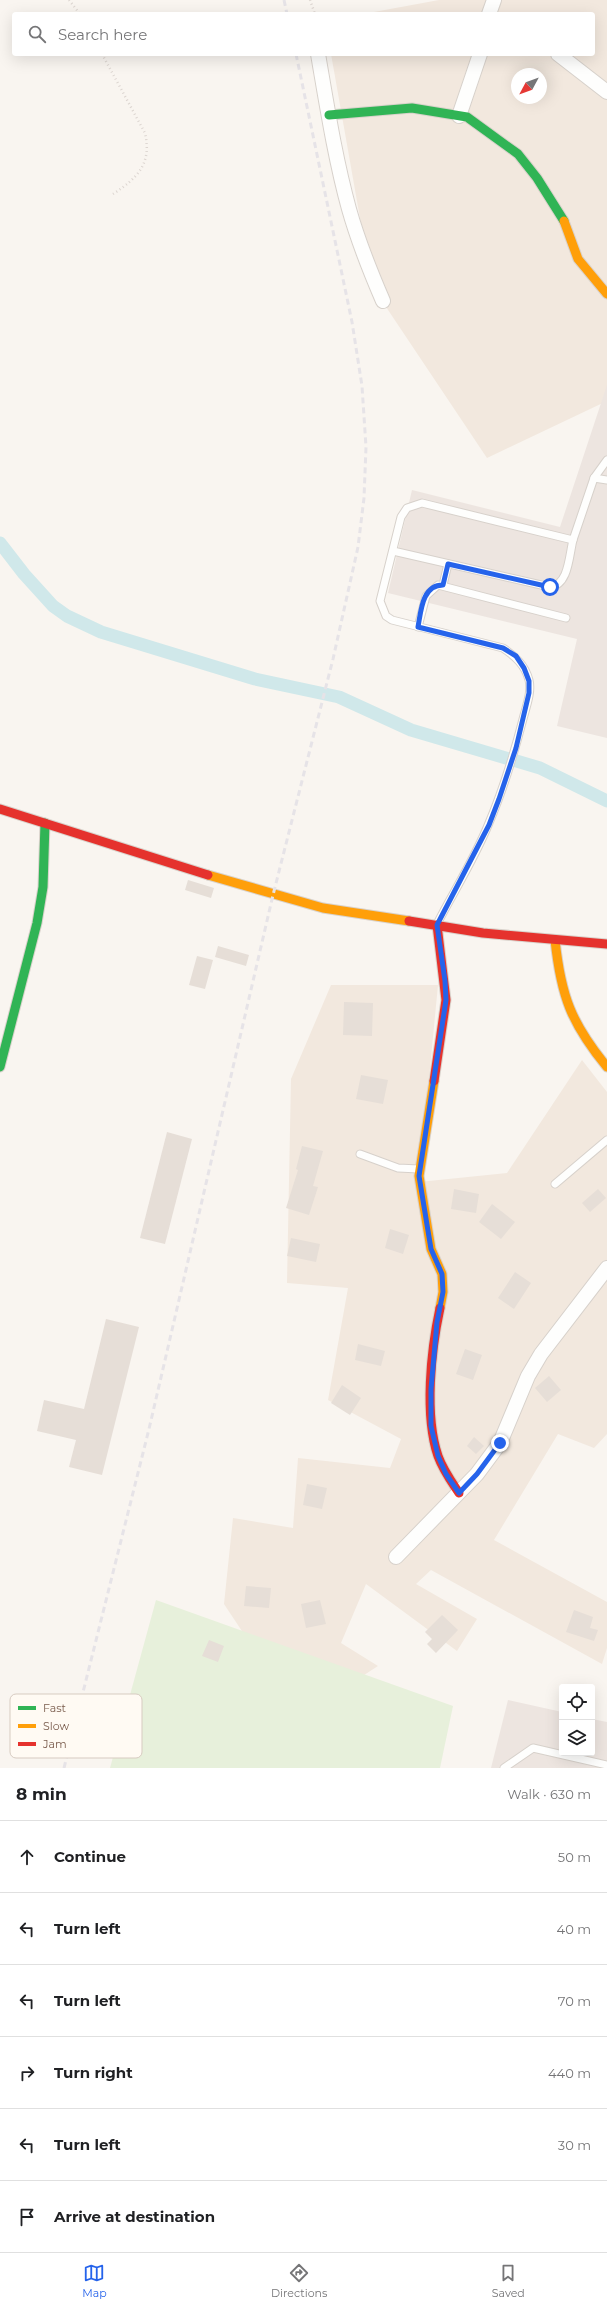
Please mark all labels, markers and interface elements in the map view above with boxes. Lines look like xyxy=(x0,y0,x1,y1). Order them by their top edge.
search box xyxy=(12,12,595,56)
icon: search xyxy=(26,23,48,45)
text: Search here xyxy=(58,25,147,44)
north arrow xyxy=(511,68,547,104)
route start xyxy=(541,578,559,596)
route end xyxy=(491,1434,509,1452)
map controls xyxy=(559,1684,595,1756)
button: locate xyxy=(559,1684,595,1720)
legend xyxy=(10,1694,142,1758)
text: Fast xyxy=(43,1701,67,1715)
text: Slow xyxy=(43,1719,69,1733)
button: layers xyxy=(559,1720,595,1756)
text: Jam xyxy=(42,1737,67,1751)
text: 8 min xyxy=(16,1784,67,1804)
text: Walk · 630 m xyxy=(507,1786,591,1802)
icon: ahead xyxy=(16,1846,38,1868)
text: Continue xyxy=(54,1847,126,1866)
text: 50 m xyxy=(558,1849,591,1865)
icon: left xyxy=(16,1918,38,1940)
text: Turn left xyxy=(54,1919,121,1938)
text: 40 m xyxy=(557,1921,591,1937)
icon: left xyxy=(16,1990,38,2012)
text: Turn left xyxy=(54,1991,121,2010)
text: 70 m xyxy=(558,1993,591,2009)
icon: right xyxy=(16,2062,38,2084)
text: Turn right xyxy=(54,2063,133,2082)
text: 440 m xyxy=(548,2065,591,2081)
icon: left xyxy=(16,2134,38,2156)
text: Turn left xyxy=(54,2135,121,2154)
text: 30 m xyxy=(558,2137,591,2153)
icon: arrive xyxy=(16,2206,38,2228)
text: Arrive at destination xyxy=(54,2207,215,2226)
tab: Map xyxy=(82,2262,107,2300)
tab: Directions xyxy=(271,2262,327,2300)
tab: Saved xyxy=(492,2262,525,2300)

